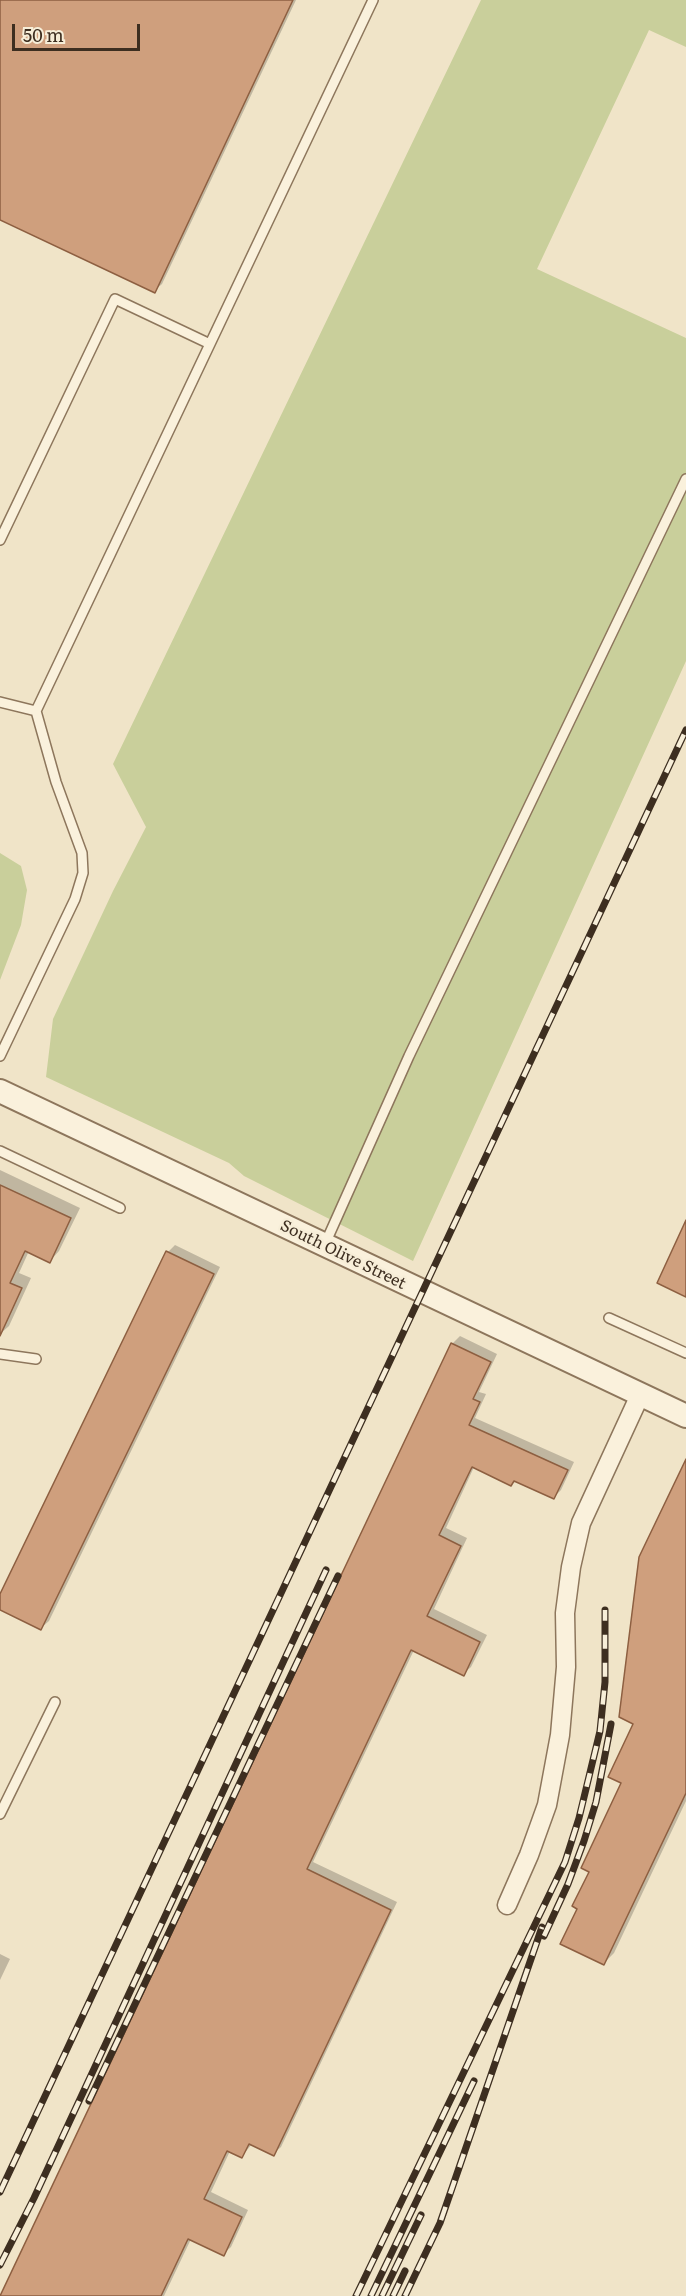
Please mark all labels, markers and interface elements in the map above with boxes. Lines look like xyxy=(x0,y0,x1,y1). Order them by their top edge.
scale bar xyxy=(15,12,142,50)
text: 50 m xyxy=(23,21,64,48)
street label: South Olive Street xyxy=(277,1216,409,1294)

